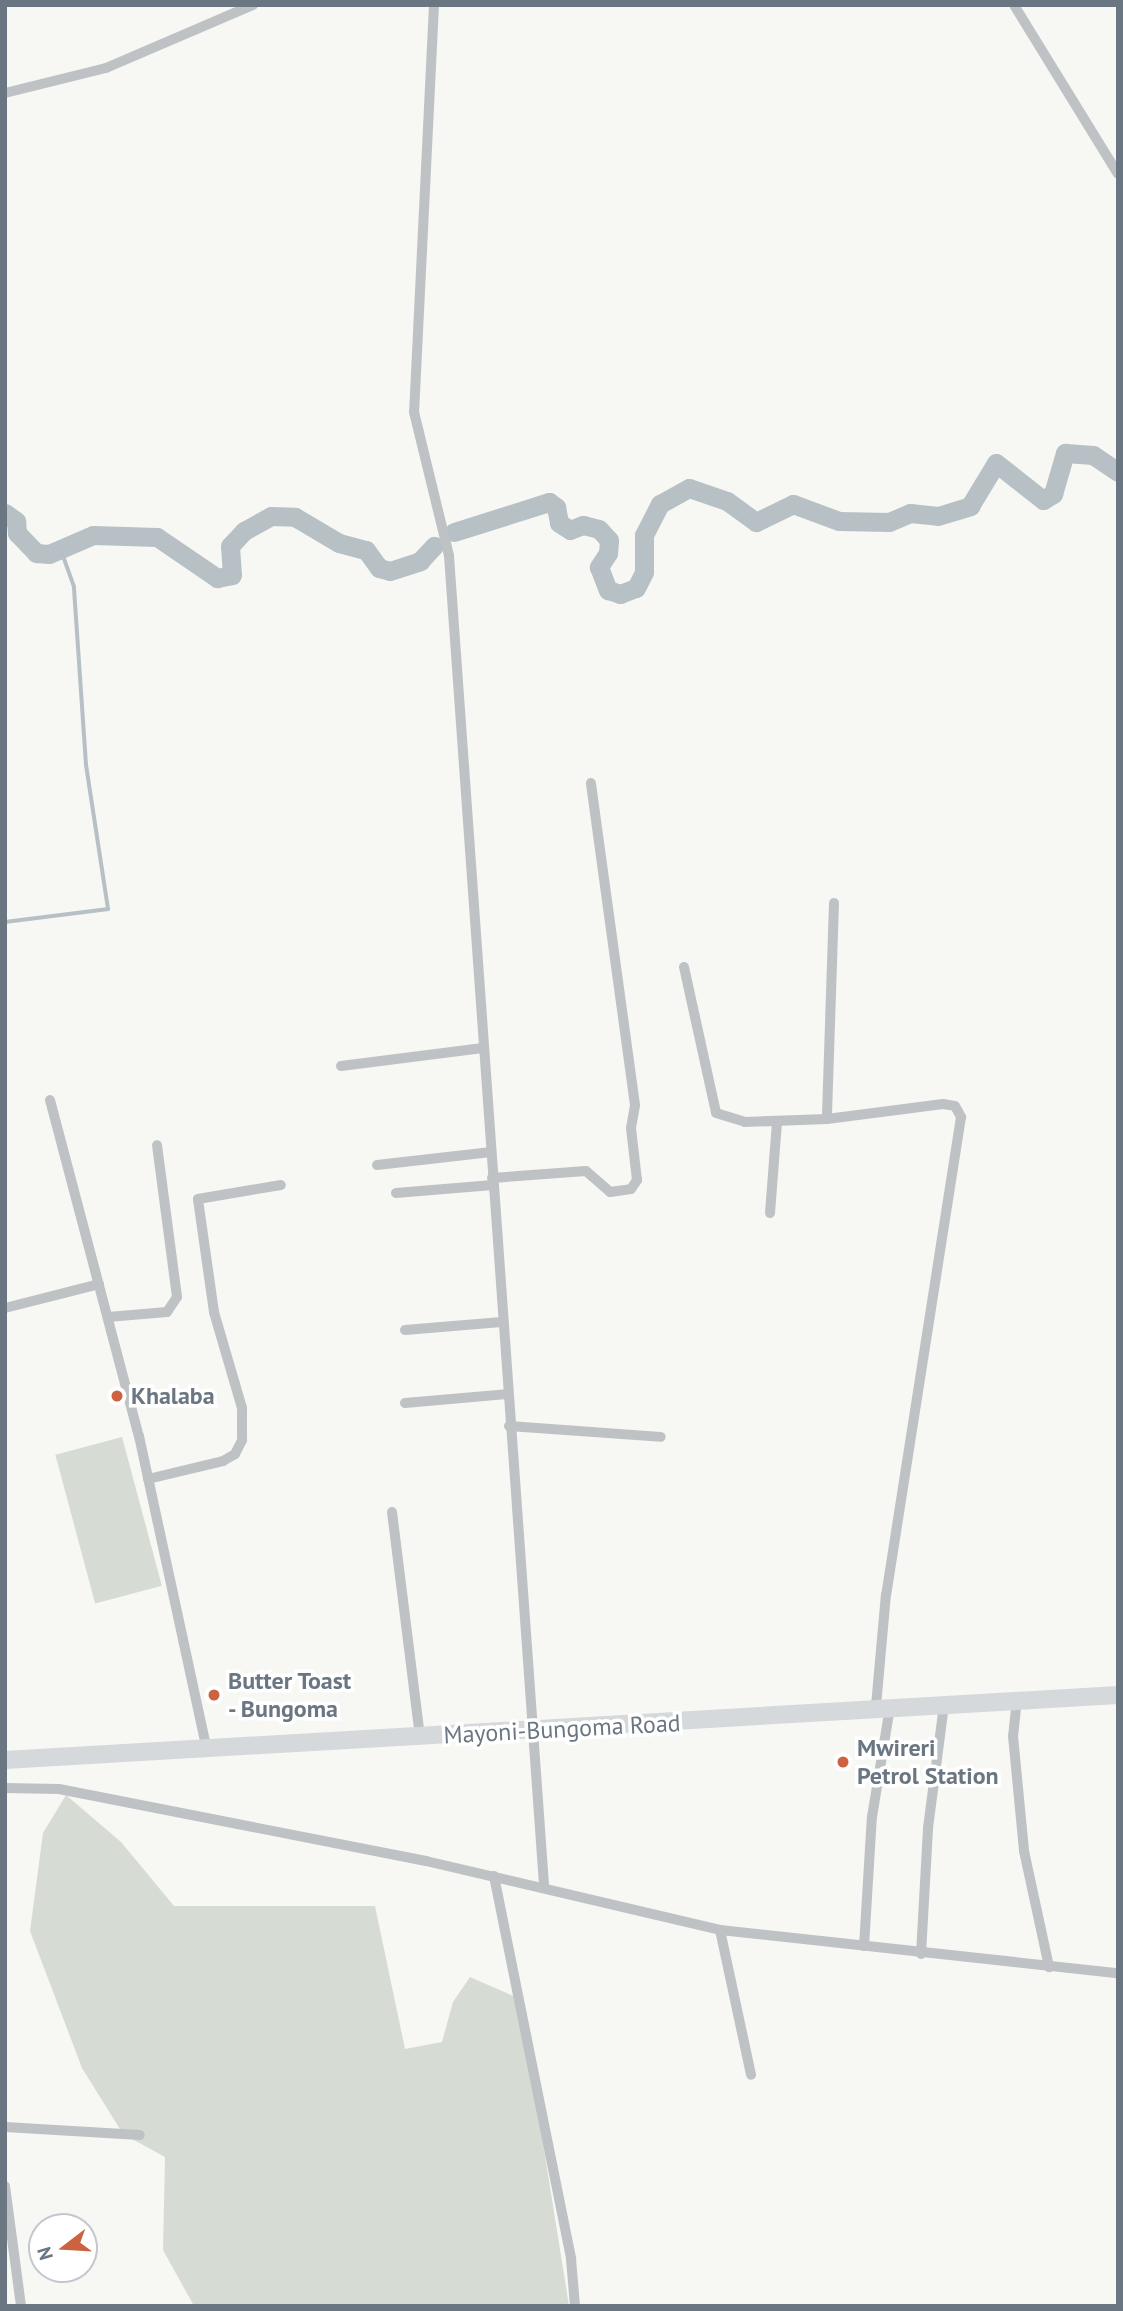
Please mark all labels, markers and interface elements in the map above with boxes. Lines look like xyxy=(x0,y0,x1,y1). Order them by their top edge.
place label: Khalaba xyxy=(131,1382,215,1410)
marker: Khalaba xyxy=(109,1388,125,1404)
place label: Butter Toast - Bungoma xyxy=(228,1667,352,1723)
marker: Butter Toast - Bungoma xyxy=(206,1687,222,1703)
street label: Mayoni-Bungoma Road xyxy=(443,1708,681,1750)
place label: Mwireri Petrol Station xyxy=(857,1734,999,1790)
marker: Mwireri Petrol Station xyxy=(835,1754,851,1770)
north arrow xyxy=(28,2213,98,2283)
text: N xyxy=(32,2244,58,2263)

